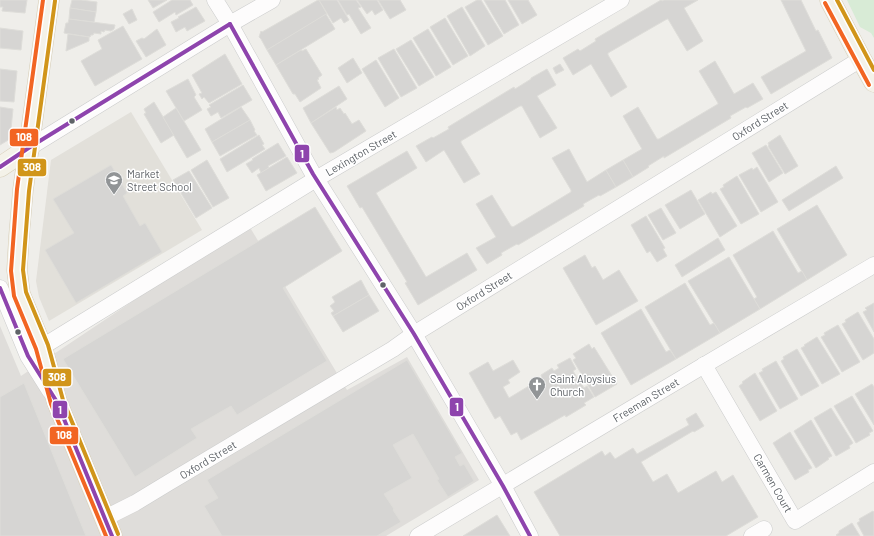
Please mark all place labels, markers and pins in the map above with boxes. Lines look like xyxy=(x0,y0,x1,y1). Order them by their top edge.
unlabelled marker xyxy=(67,116,77,126)
place label: Market Street School xyxy=(127,167,192,193)
school or university icon: Market Street School xyxy=(104,170,124,195)
unlabelled marker xyxy=(378,280,388,290)
unlabelled marker xyxy=(13,327,23,337)
place label: Saint Aloysius Church xyxy=(550,372,616,398)
church icon: Saint Aloysius Church xyxy=(527,375,547,400)

